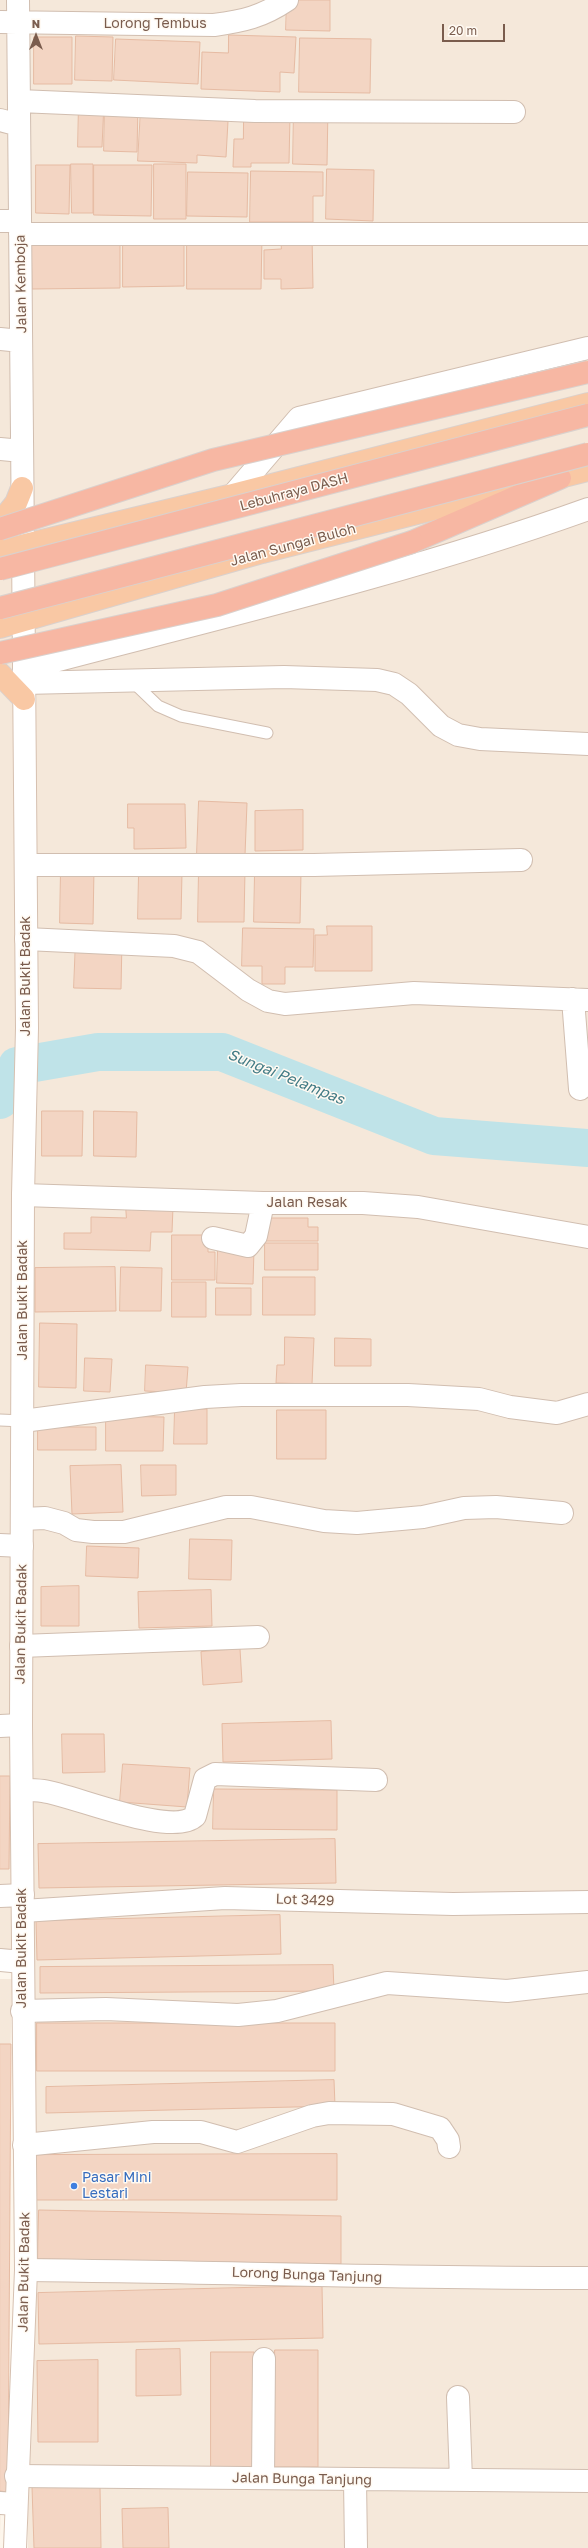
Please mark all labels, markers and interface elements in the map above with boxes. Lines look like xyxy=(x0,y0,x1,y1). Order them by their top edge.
north arrow xyxy=(16,16,56,56)
street label: Lorong Tembus xyxy=(103,16,207,32)
scale bar xyxy=(444,16,507,42)
text: N xyxy=(32,17,40,30)
text: 20 m xyxy=(449,23,477,38)
street label: Jalan Kemboja xyxy=(12,234,30,334)
street label: Lebuhraya DASH xyxy=(238,469,350,515)
street label: Jalan Sungai Buloh xyxy=(228,520,358,570)
street label: Jalan Bukit Badak xyxy=(18,916,34,1036)
water label: Sungai Pelampas xyxy=(225,1045,347,1109)
street label: Jalan Resak xyxy=(267,1195,347,1211)
street label: Jalan Bukit Badak xyxy=(15,1240,31,1360)
street label: Jalan Bukit Badak xyxy=(12,1564,30,1684)
street label: Jalan Bukit Badak xyxy=(14,1888,30,2008)
street label: Lot 3429 xyxy=(275,1891,335,1909)
place label: Pasar Mini Lestari xyxy=(82,2170,151,2202)
marker: Pasar Mini Lestari xyxy=(69,2181,79,2191)
street label: Jalan Bukit Badak xyxy=(15,2212,33,2332)
street label: Lorong Bunga Tanjung xyxy=(231,2264,383,2286)
street label: Jalan Bunga Tanjung xyxy=(232,2469,372,2489)

